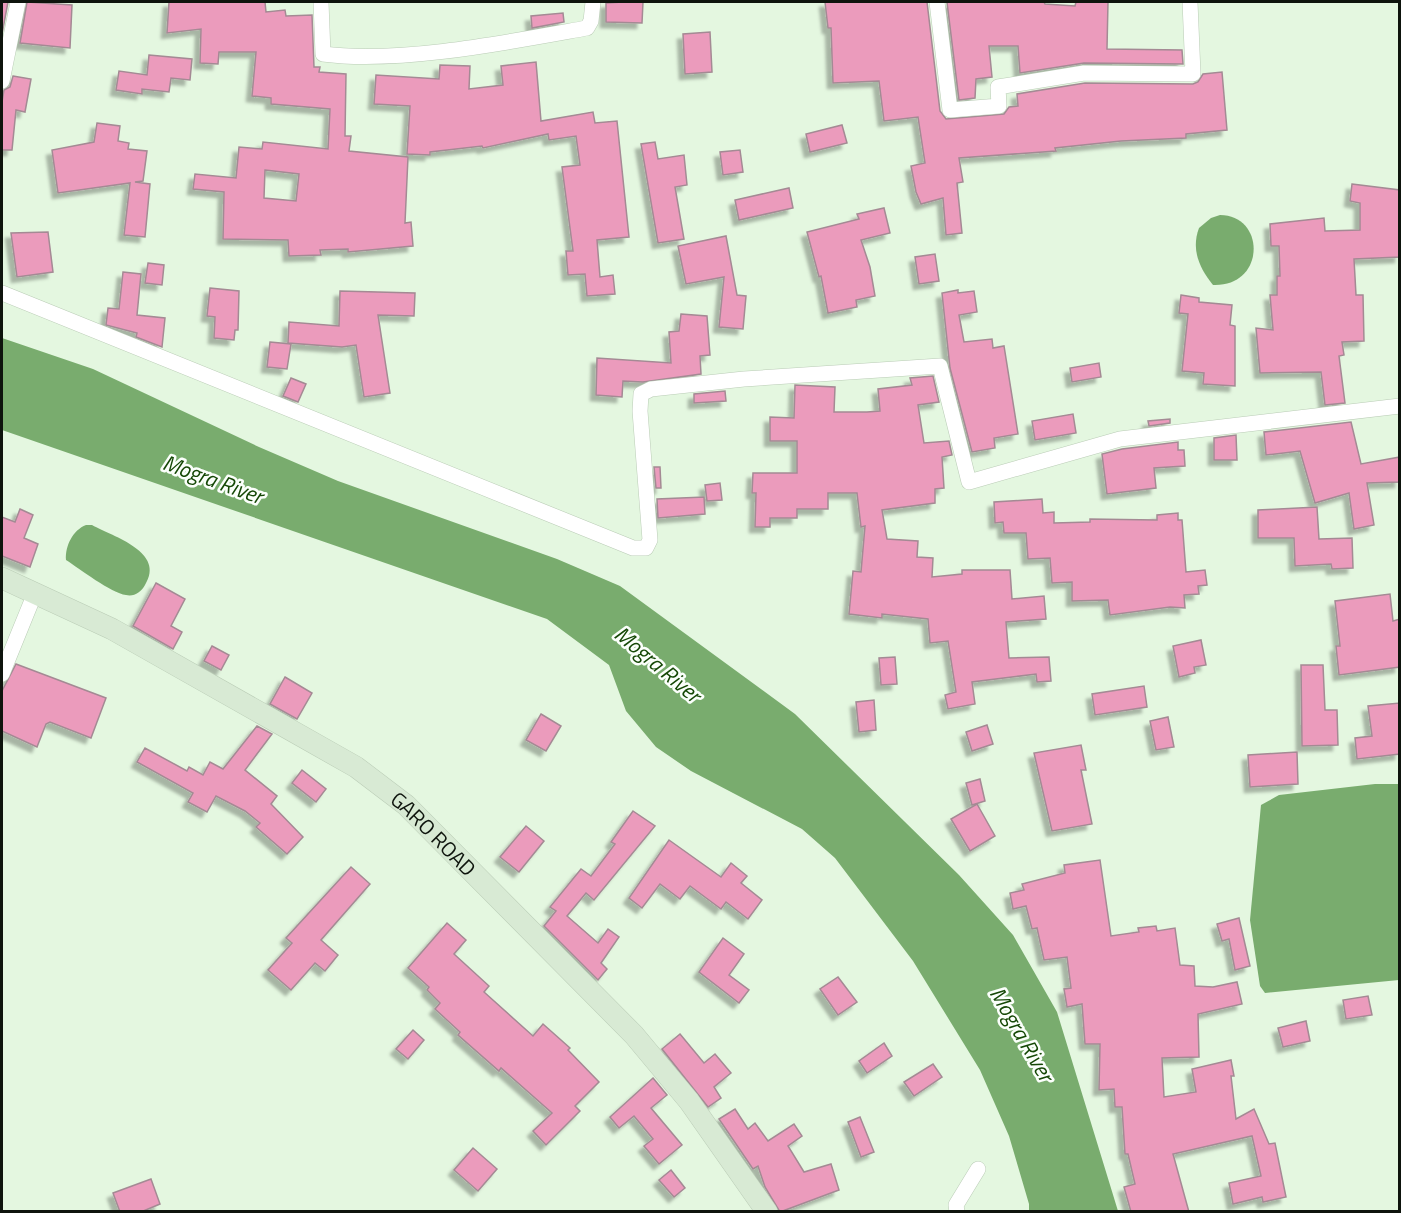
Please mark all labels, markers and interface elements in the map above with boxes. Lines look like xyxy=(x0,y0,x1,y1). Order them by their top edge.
water label: Mogra River xyxy=(158,445,271,514)
water label: Mogra River xyxy=(607,617,711,713)
street label: GARO ROAD xyxy=(384,783,484,883)
water label: Mogra River xyxy=(981,980,1064,1090)

